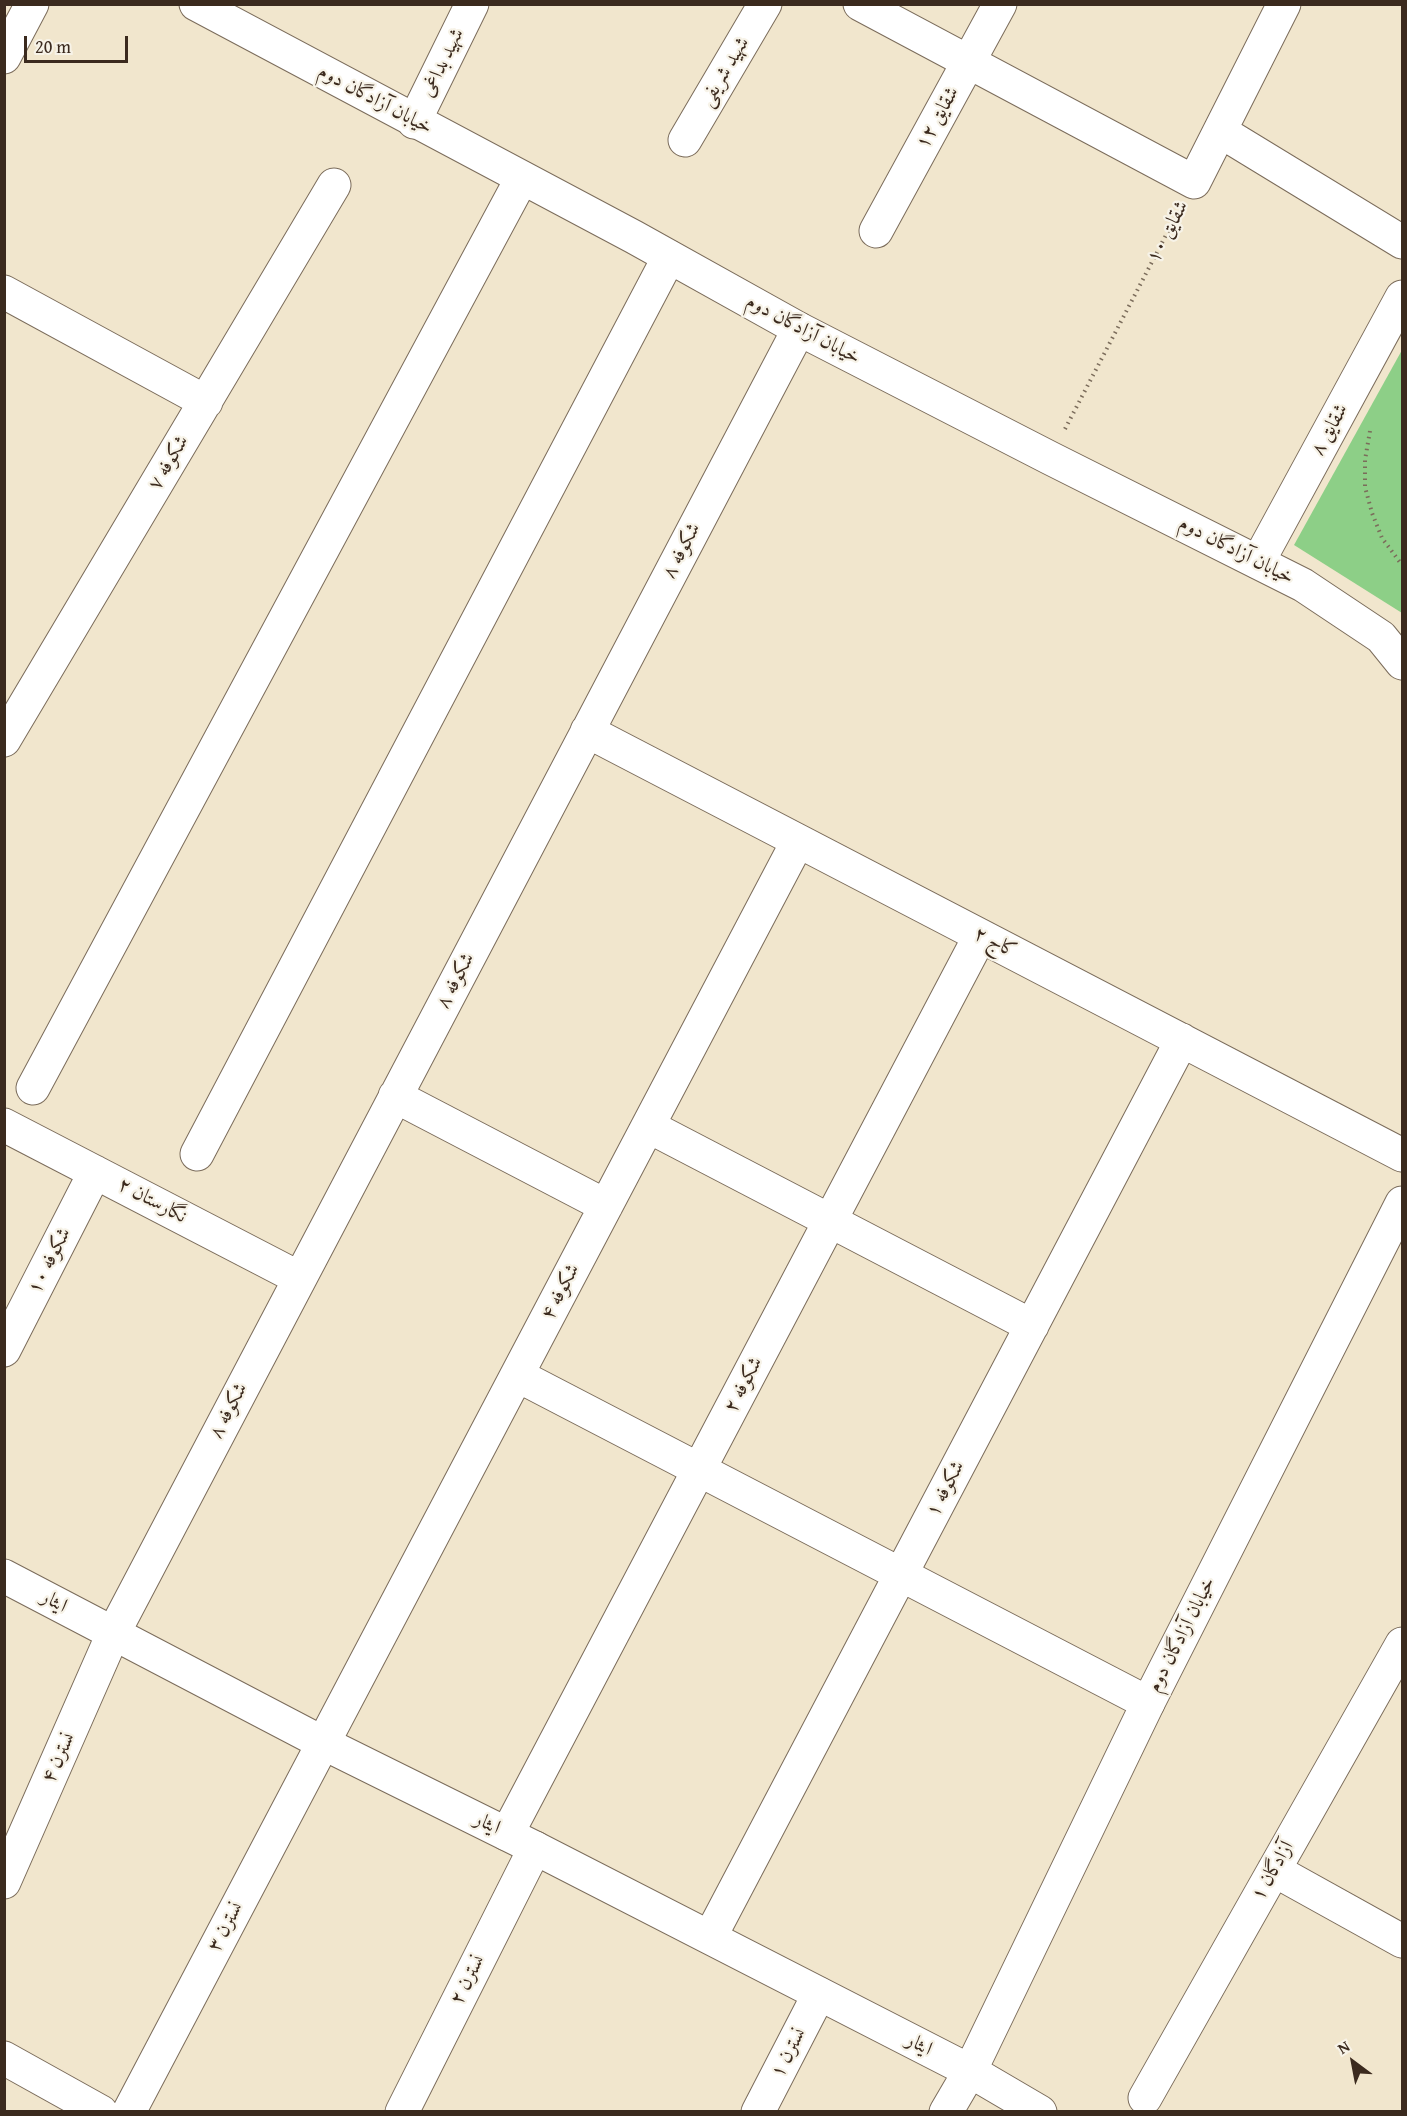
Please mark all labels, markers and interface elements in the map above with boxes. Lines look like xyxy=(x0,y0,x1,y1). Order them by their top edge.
scale bar xyxy=(27,24,130,62)
street label: شهید بداغی xyxy=(416,25,470,101)
text: 20 m xyxy=(35,33,71,60)
street label: شهید شریفی xyxy=(695,33,755,111)
street label: خیابان آزادگان دوم xyxy=(314,60,436,140)
street label: شقایق ۱۲ xyxy=(911,83,965,153)
street label: شقایق ۱۰ xyxy=(1142,197,1194,267)
street label: خیابان آزادگان دوم xyxy=(742,290,864,370)
street label: شقایق ۸ xyxy=(1306,400,1354,460)
street label: شکوفه ۷ xyxy=(143,431,195,495)
street label: خیابان آزادگان دوم xyxy=(1174,512,1298,590)
street label: شکوفه ۸ xyxy=(657,519,707,583)
street label: کاج ۲ xyxy=(970,922,1020,964)
street label: شکوفه ۸ xyxy=(431,949,481,1013)
street label: نگارستان ۲ xyxy=(113,1173,191,1229)
street label: شکوفه ۱۰ xyxy=(23,1224,77,1298)
street label: شکوفه ۴ xyxy=(536,1260,586,1324)
street label: شکوفه ۲ xyxy=(719,1353,769,1417)
street label: شکوفه ۸ xyxy=(204,1379,254,1443)
street label: شکوفه ۱ xyxy=(921,1457,971,1521)
street label: خیابان آزادگان دوم xyxy=(1143,1573,1221,1697)
street label: ایثار xyxy=(37,1585,71,1619)
street label: نسترن ۴ xyxy=(37,1729,81,1787)
street label: ایثار xyxy=(470,1807,504,1841)
street label: آزادگان ۱ xyxy=(1246,1837,1300,1905)
street label: نسترن ۳ xyxy=(203,1898,249,1956)
street label: نسترن ۲ xyxy=(445,1951,491,2009)
street label: نسترن ۱ xyxy=(766,2024,812,2082)
street label: ایثار xyxy=(902,2028,936,2062)
north arrow xyxy=(1323,2032,1383,2092)
text: N xyxy=(1333,2034,1354,2060)

